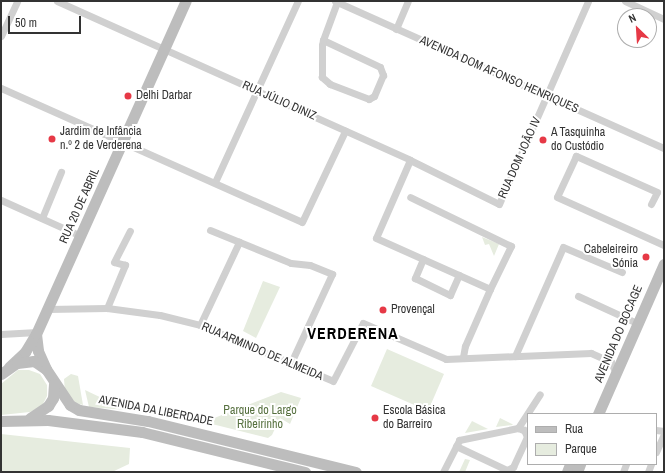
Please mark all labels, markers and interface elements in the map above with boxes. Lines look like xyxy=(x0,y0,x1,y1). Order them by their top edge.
scale bar xyxy=(10,8,83,34)
north arrow xyxy=(617,8,657,48)
text: N xyxy=(626,10,638,26)
text: 50 m xyxy=(15,15,37,31)
street label: AVENIDA DOM AFONSO HENRIQUES xyxy=(417,33,581,117)
street label: RUA JÚLIO DINIZ xyxy=(240,78,318,124)
place label: Delhi Darbar xyxy=(136,89,192,103)
marker: Delhi Darbar xyxy=(123,91,133,101)
street label: RUA DOM JOÃO IV xyxy=(496,115,544,201)
place label: Jardim de Infância n.º 2 de Verderena xyxy=(60,125,142,153)
place label: A Tasquinha do Custódio xyxy=(551,126,606,154)
marker: Jardim de Infância n.º 2 de Verderena xyxy=(47,134,57,144)
marker: A Tasquinha do Custódio xyxy=(538,135,548,145)
street label: RUA 20 DE ABRIL xyxy=(57,166,103,246)
place label: Cabeleireiro Sónia xyxy=(584,243,638,271)
marker: Cabeleireiro Sónia xyxy=(641,252,651,262)
street label: AVENIDA DO BOCAGE xyxy=(592,283,646,385)
place label: Provençal xyxy=(391,303,435,317)
marker: Provençal xyxy=(378,305,388,315)
street label: RUA ARMINDO DE ALMEIDA xyxy=(198,320,326,384)
district label: VERDERENA xyxy=(307,323,399,343)
street label: AVENIDA DA LIBERDADE xyxy=(97,393,215,429)
park label: Parque do Largo Ribeirinho xyxy=(223,404,297,432)
place label: Escola Básica do Barreiro xyxy=(383,404,445,432)
marker: Escola Básica do Barreiro xyxy=(370,413,380,423)
legend xyxy=(527,413,657,465)
text: Rua xyxy=(565,421,583,437)
text: Parque xyxy=(565,441,597,457)

